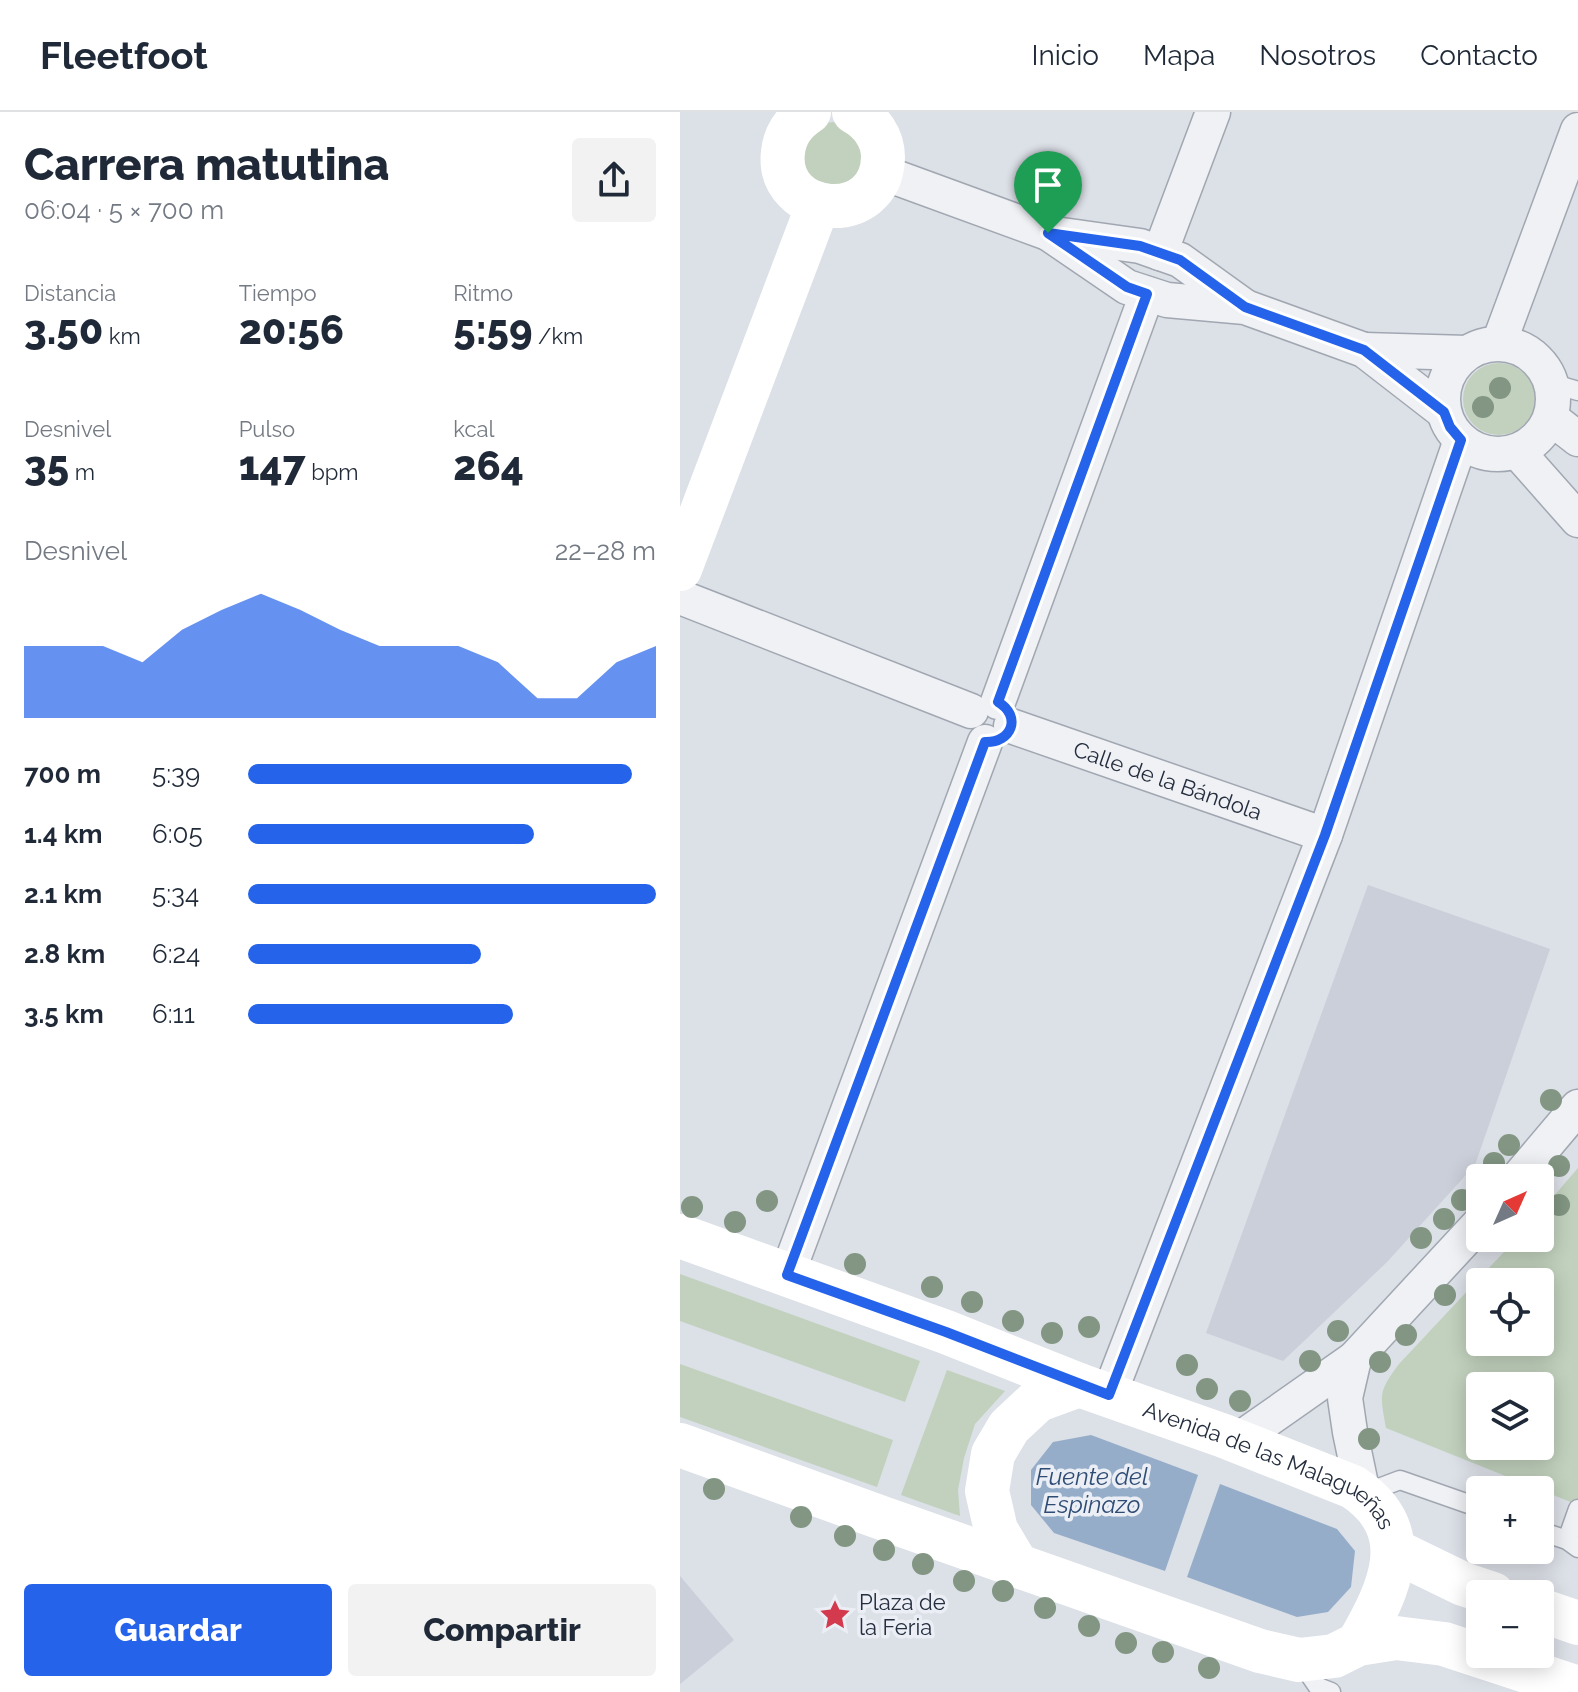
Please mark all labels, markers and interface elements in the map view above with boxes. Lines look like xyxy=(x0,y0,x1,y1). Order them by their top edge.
text: Fleetfoot xyxy=(40,33,208,78)
text: Inicio xyxy=(1031,39,1099,72)
text: Mapa xyxy=(1143,39,1215,72)
text: Nosotros xyxy=(1259,39,1376,72)
text: Contacto xyxy=(1420,39,1538,72)
button: share xyxy=(572,138,656,222)
text: Carrera matutina xyxy=(24,139,389,190)
pin xyxy=(1014,151,1082,233)
icon: arrive xyxy=(1026,163,1070,207)
text: 06:04 · 5 × 700 m xyxy=(24,195,224,225)
text: Distancia xyxy=(24,280,116,306)
text: Tiempo xyxy=(239,280,317,306)
text: Ritmo xyxy=(453,280,513,306)
text: 3.50 xyxy=(24,306,103,353)
text: 20:56 xyxy=(239,306,344,353)
text: 5:59 xyxy=(453,306,533,353)
text: km xyxy=(103,323,141,349)
text: /km xyxy=(533,323,583,349)
text: Desnivel xyxy=(24,416,111,442)
text: Pulso xyxy=(239,416,295,442)
text: kcal xyxy=(453,416,494,442)
text: 35 xyxy=(24,442,69,489)
text: 147 xyxy=(239,442,306,489)
text: 264 xyxy=(453,442,524,489)
text: m xyxy=(69,459,95,485)
text: bpm xyxy=(306,459,359,485)
text: Desnivel xyxy=(24,536,127,566)
text: 22–28 m xyxy=(555,536,656,566)
street label: Calle de la Bándola xyxy=(1070,736,1265,825)
text: 700 m xyxy=(24,759,101,789)
text: 5:39 xyxy=(152,759,200,789)
text: 1.4 km xyxy=(24,819,103,849)
text: 6:05 xyxy=(152,819,203,849)
text: 2.1 km xyxy=(24,879,102,909)
text: 5:34 xyxy=(152,879,199,909)
text: 2.8 km xyxy=(24,939,105,969)
text: 6:24 xyxy=(152,939,200,969)
text: 3.5 km xyxy=(24,999,104,1029)
text: 6:11 xyxy=(152,999,195,1029)
north arrow xyxy=(1466,1164,1554,1252)
map controls xyxy=(1466,1164,1554,1668)
button: locate xyxy=(1466,1268,1554,1356)
button: layers xyxy=(1466,1372,1554,1460)
street label: Avenida de las Malagueñas xyxy=(1140,1396,1400,1533)
water label: Fuente del Espinazo xyxy=(1036,1462,1148,1519)
button: + xyxy=(1466,1476,1554,1564)
button: − xyxy=(1466,1580,1554,1668)
button: Guardar xyxy=(24,1584,332,1676)
button: Compartir xyxy=(348,1584,656,1676)
place label: Plaza de la Feria xyxy=(859,1589,946,1640)
place icon: Plaza de la Feria xyxy=(818,1598,852,1632)

